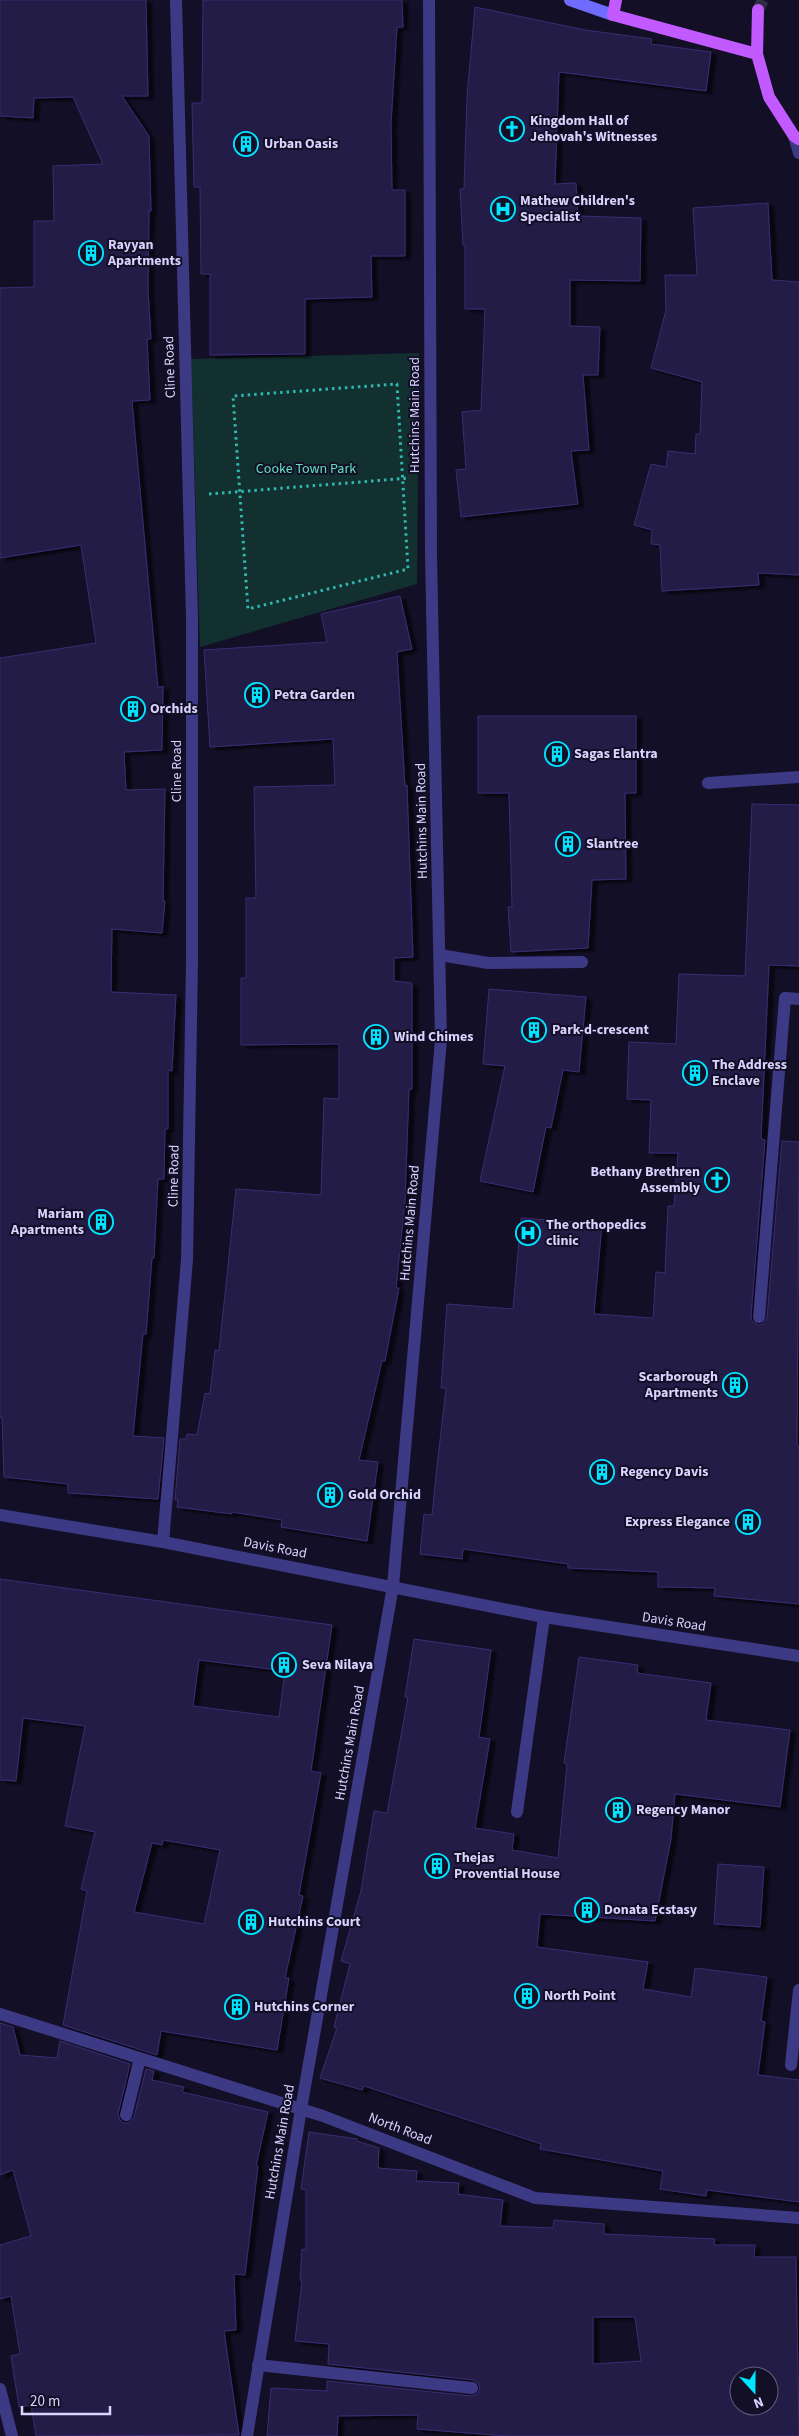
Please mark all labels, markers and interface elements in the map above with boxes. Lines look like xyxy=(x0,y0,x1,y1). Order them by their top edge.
place label: Kingdom Hall of Jehovah's Witnesses xyxy=(530,111,657,147)
church icon: Kingdom Hall of Jehovah's Witnesses xyxy=(499,116,525,142)
building icon: Urban Oasis xyxy=(233,131,259,157)
place label: Urban Oasis xyxy=(264,134,338,154)
place label: Mathew Children's Specialist xyxy=(520,191,635,227)
hospital icon: Mathew Children's Specialist xyxy=(490,196,516,222)
place label: Rayyan Apartments xyxy=(107,235,181,271)
building icon: Rayyan Apartments xyxy=(78,240,104,266)
street label: Cline Road xyxy=(159,335,181,399)
street label: Hutchins Main Road xyxy=(405,357,425,473)
park label: Cooke Town Park xyxy=(256,459,356,479)
building icon: Petra Garden xyxy=(244,682,270,708)
place label: Petra Garden xyxy=(274,685,355,705)
building icon: Orchids xyxy=(120,696,146,722)
place label: Orchids xyxy=(150,699,198,719)
street label: Cline Road xyxy=(167,740,187,802)
building icon: Sagas Elantra xyxy=(544,741,570,767)
place label: Sagas Elantra xyxy=(574,744,658,764)
street label: Hutchins Main Road xyxy=(411,763,433,879)
building icon: Slantree xyxy=(555,831,581,857)
place label: Slantree xyxy=(586,834,638,854)
building icon: Park-d-crescent xyxy=(521,1017,547,1043)
place label: Park-d-crescent xyxy=(552,1020,649,1040)
building icon: Wind Chimes xyxy=(363,1024,389,1050)
place label: Wind Chimes xyxy=(394,1027,474,1047)
place label: The Address Enclave xyxy=(712,1055,787,1091)
building icon: The Address Enclave xyxy=(682,1060,708,1086)
street label: Cline Road xyxy=(163,1145,185,1207)
place label: Bethany Brethren Assembly xyxy=(591,1162,701,1198)
street label: Hutchins Main Road xyxy=(395,1164,425,1282)
church icon: Bethany Brethren Assembly xyxy=(704,1167,730,1193)
place label: Mariam Apartments xyxy=(10,1204,84,1240)
building icon: Mariam Apartments xyxy=(88,1209,114,1235)
place label: The orthopedics clinic xyxy=(546,1215,646,1251)
hospital icon: The orthopedics clinic xyxy=(515,1220,541,1246)
place label: Scarborough Apartments xyxy=(638,1367,718,1403)
building icon: Scarborough Apartments xyxy=(722,1372,748,1398)
building icon: Regency Davis xyxy=(589,1459,615,1485)
place label: Regency Davis xyxy=(620,1462,708,1482)
building icon: Gold Orchid xyxy=(317,1482,343,1508)
place label: Gold Orchid xyxy=(348,1485,421,1505)
building icon: Express Elegance xyxy=(735,1509,761,1535)
place label: Express Elegance xyxy=(625,1512,730,1532)
street label: Davis Road xyxy=(241,1532,309,1564)
street label: Davis Road xyxy=(641,1607,707,1637)
building icon: Seva Nilaya xyxy=(271,1652,297,1678)
place label: Seva Nilaya xyxy=(302,1655,373,1675)
street label: Hutchins Main Road xyxy=(330,1684,370,1802)
building icon: Regency Manor xyxy=(605,1797,631,1823)
place label: Regency Manor xyxy=(636,1800,731,1820)
place label: Thejas Provential House xyxy=(454,1848,560,1884)
building icon: Thejas Provential House xyxy=(424,1853,450,1879)
building icon: Donata Ecstasy xyxy=(574,1897,600,1923)
place label: Donata Ecstasy xyxy=(604,1900,698,1920)
building icon: Hutchins Court xyxy=(238,1909,264,1935)
place label: Hutchins Court xyxy=(268,1912,361,1932)
building icon: North Point xyxy=(514,1983,540,2009)
place label: North Point xyxy=(544,1986,616,2006)
building icon: Hutchins Corner xyxy=(224,1994,250,2020)
place label: Hutchins Corner xyxy=(254,1997,355,2017)
street label: Hutchins Main Road xyxy=(260,2083,300,2201)
street label: North Road xyxy=(365,2108,435,2150)
north arrow xyxy=(729,2366,779,2416)
scale bar xyxy=(22,2384,110,2416)
text: 20 m xyxy=(30,2391,60,2412)
text: N xyxy=(750,2391,766,2413)

